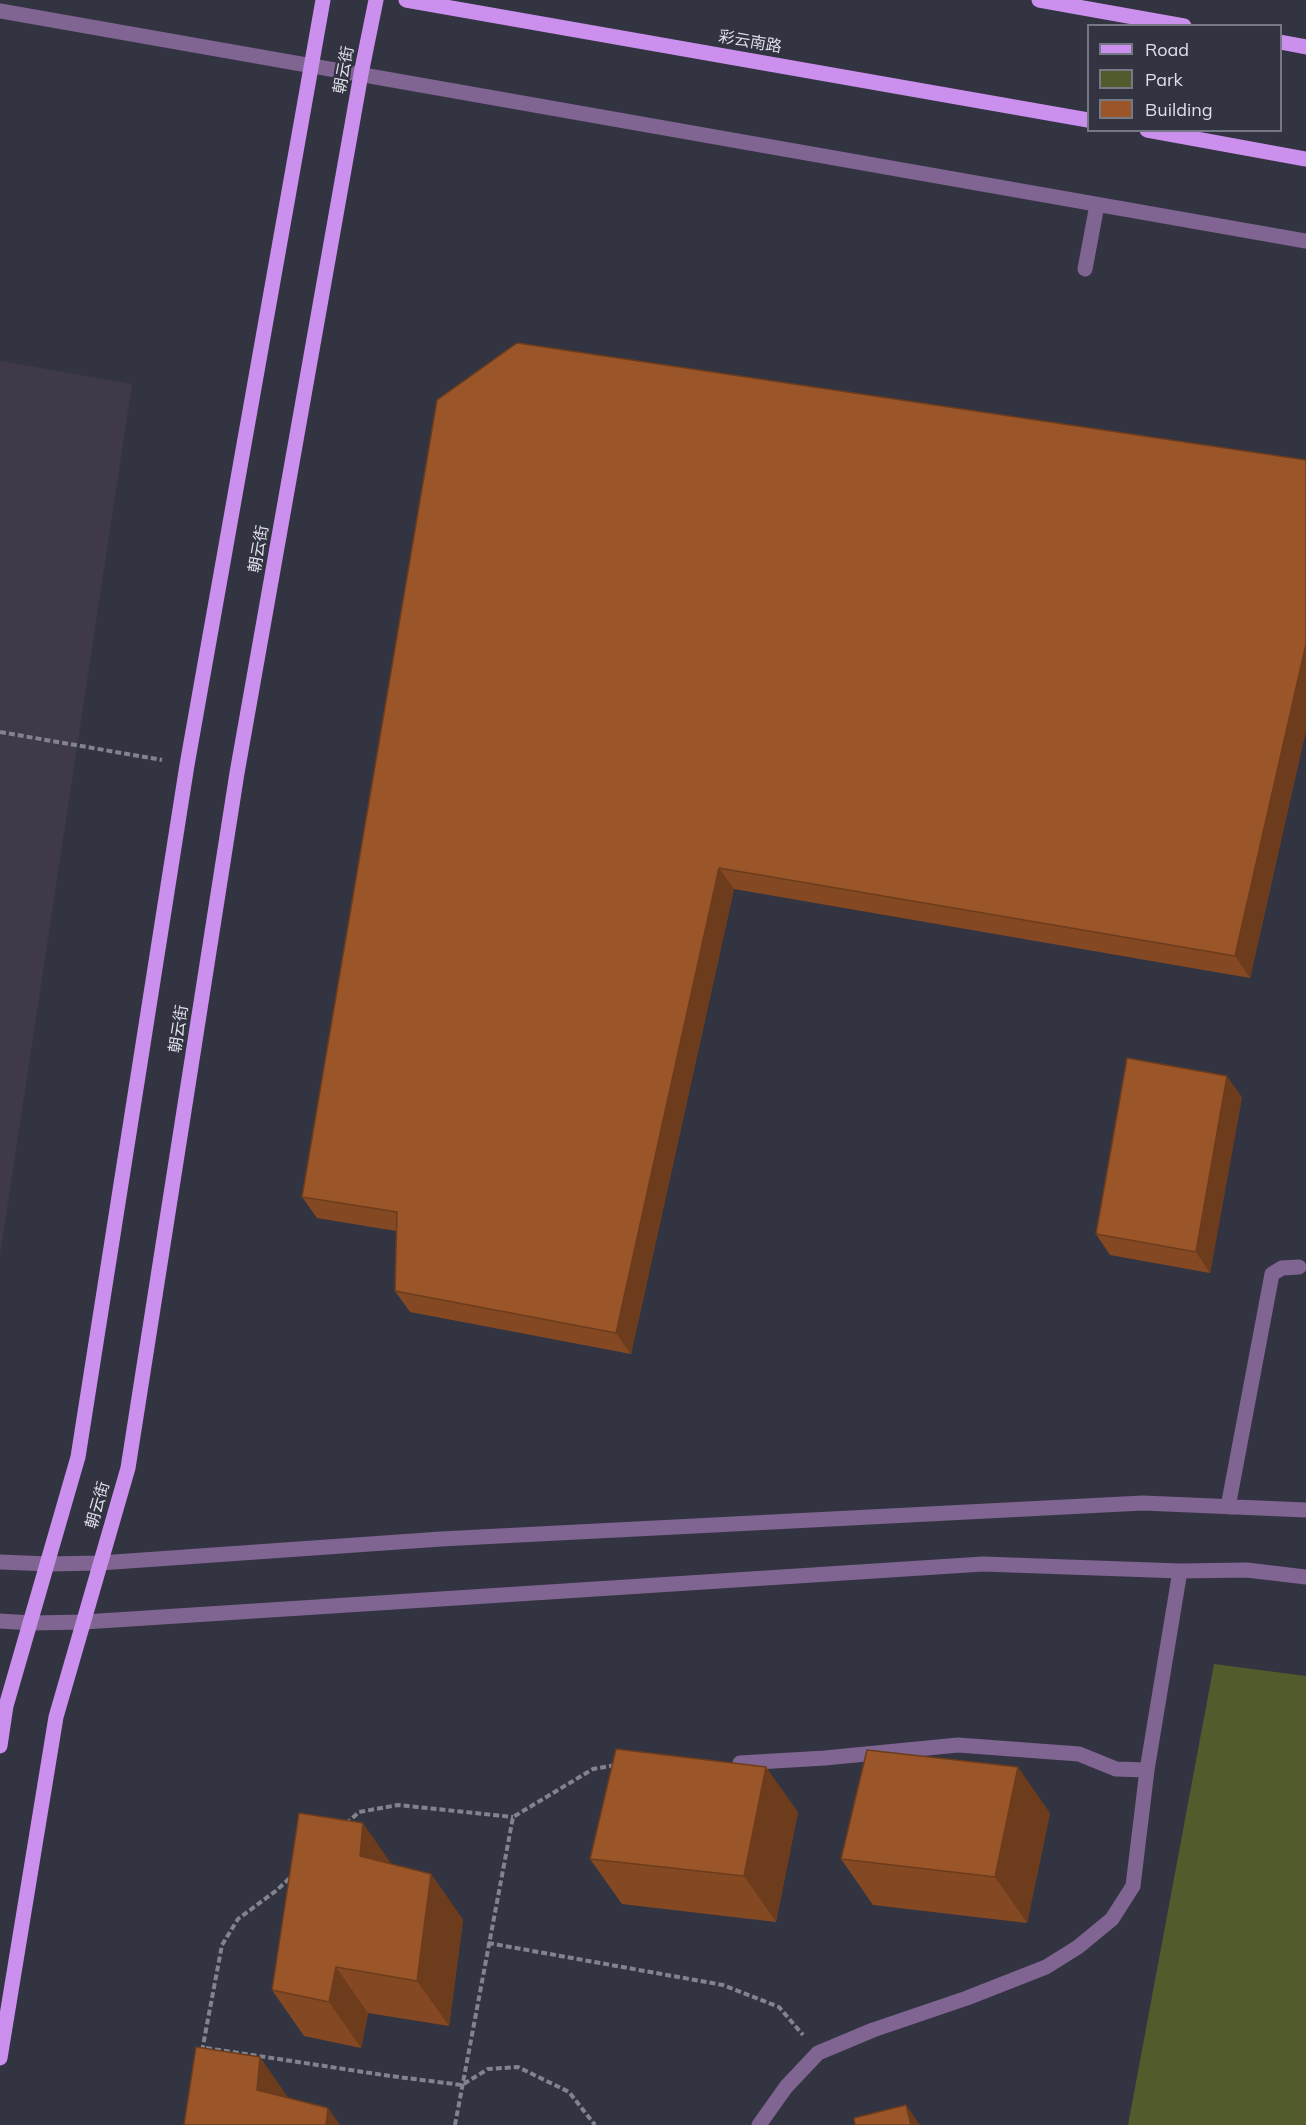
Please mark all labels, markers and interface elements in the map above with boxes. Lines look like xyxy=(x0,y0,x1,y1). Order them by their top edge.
legend xyxy=(1087,24,1282,132)
street label: 彩云南路 xyxy=(717,27,783,57)
text: Road xyxy=(1145,38,1189,61)
street label: 朝云街 xyxy=(330,45,358,95)
text: Park xyxy=(1145,68,1183,91)
text: Building xyxy=(1145,98,1213,121)
street label: 朝云街 xyxy=(245,524,273,574)
street label: 朝云街 xyxy=(166,1004,192,1054)
street label: 朝云街 xyxy=(82,1479,114,1531)

